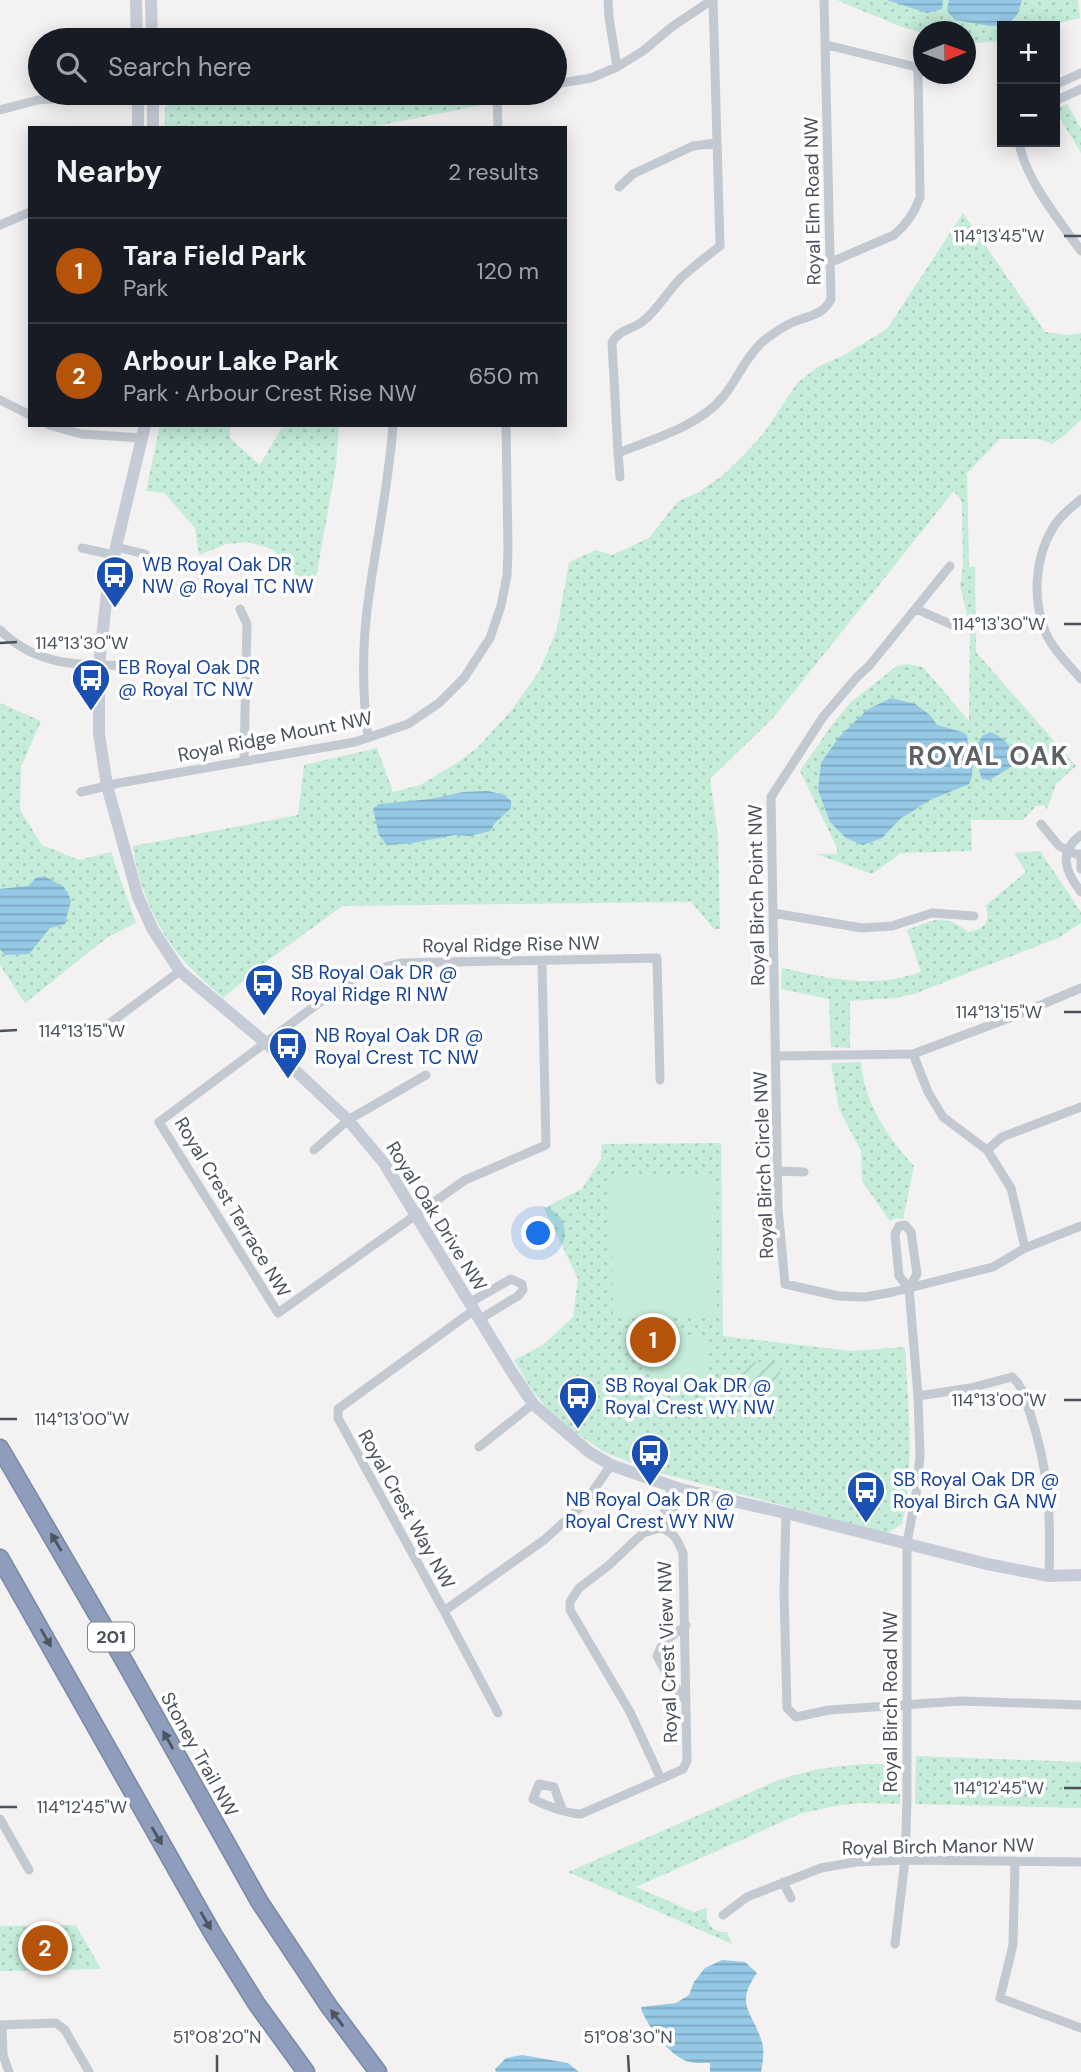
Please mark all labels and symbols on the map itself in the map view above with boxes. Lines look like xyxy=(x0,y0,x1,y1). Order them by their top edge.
north arrow xyxy=(913,21,976,84)
street label: Royal Elm Road NW xyxy=(799,116,826,285)
text: 114°13'45"W xyxy=(954,224,1044,248)
place label: WB Royal Oak DR NW @ Royal TC NW xyxy=(142,552,314,599)
bus stop icon: WB Royal Oak DR NW @ Royal TC NW xyxy=(94,554,136,609)
text: 114°13'30"W xyxy=(952,612,1046,636)
text: 114°13'30"W xyxy=(35,631,129,655)
place label: EB Royal Oak DR @ Royal TC NW xyxy=(118,655,260,702)
bus stop icon: EB Royal Oak DR @ Royal TC NW xyxy=(70,657,112,712)
street label: Royal Ridge Mount NW xyxy=(176,705,375,768)
district label: ROYAL OAK xyxy=(908,739,1070,773)
street label: Royal Birch Point NW xyxy=(742,804,771,986)
street label: Royal Ridge Rise NW xyxy=(422,930,600,959)
place label: SB Royal Oak DR @ Royal Ridge RI NW xyxy=(291,960,458,1007)
bus stop icon: SB Royal Oak DR @ Royal Ridge RI NW xyxy=(243,962,285,1017)
text: 114°13'15"W xyxy=(956,1000,1042,1024)
text: 114°13'15"W xyxy=(39,1019,125,1043)
place label: NB Royal Oak DR @ Royal Crest TC NW xyxy=(315,1023,484,1070)
bus stop icon: NB Royal Oak DR @ Royal Crest TC NW xyxy=(267,1025,309,1080)
street label: Royal Birch Circle NW xyxy=(748,1071,779,1259)
street label: Royal Crest Terrace NW xyxy=(169,1113,296,1302)
street label: Royal Oak Drive NW xyxy=(380,1137,493,1296)
your location xyxy=(521,1216,555,1250)
pin: 1 xyxy=(630,1314,676,1366)
place label: SB Royal Oak DR @ Royal Crest WY NW xyxy=(605,1373,775,1420)
bus stop icon: SB Royal Oak DR @ Royal Crest WY NW xyxy=(557,1375,599,1430)
text: 114°13'00"W xyxy=(952,1388,1046,1412)
text: 114°13'00"W xyxy=(35,1407,129,1431)
street label: Royal Crest Way NW xyxy=(352,1425,461,1593)
bus stop icon: NB Royal Oak DR @ Royal Crest WY NW xyxy=(629,1432,671,1487)
place label: SB Royal Oak DR @ Royal Birch GA NW xyxy=(893,1467,1060,1514)
bus stop icon: SB Royal Oak DR @ Royal Birch GA NW xyxy=(845,1469,887,1524)
place label: NB Royal Oak DR @ Royal Crest WY NW xyxy=(565,1487,735,1534)
one-way arrow xyxy=(50,1533,62,1552)
street label: Royal Crest View NW xyxy=(652,1560,683,1744)
street label: Royal Birch Road NW xyxy=(878,1611,903,1793)
road number: 201 xyxy=(88,1622,134,1652)
one-way arrow xyxy=(40,1628,53,1647)
street label: Stoney Trail NW xyxy=(155,1688,244,1821)
one-way arrow xyxy=(162,1731,174,1750)
text: 114°12'45"W xyxy=(954,1776,1044,1800)
text: 114°12'45"W xyxy=(37,1795,127,1819)
one-way arrow xyxy=(151,1827,164,1846)
street label: Royal Birch Manor NW xyxy=(842,1832,1034,1861)
one-way arrow xyxy=(200,1912,212,1931)
pin: 2 xyxy=(22,1922,68,1974)
one-way arrow xyxy=(330,2009,345,2027)
text: 51°08'20"N xyxy=(172,2025,262,2049)
text: 51°08'30"N xyxy=(583,2025,673,2049)

